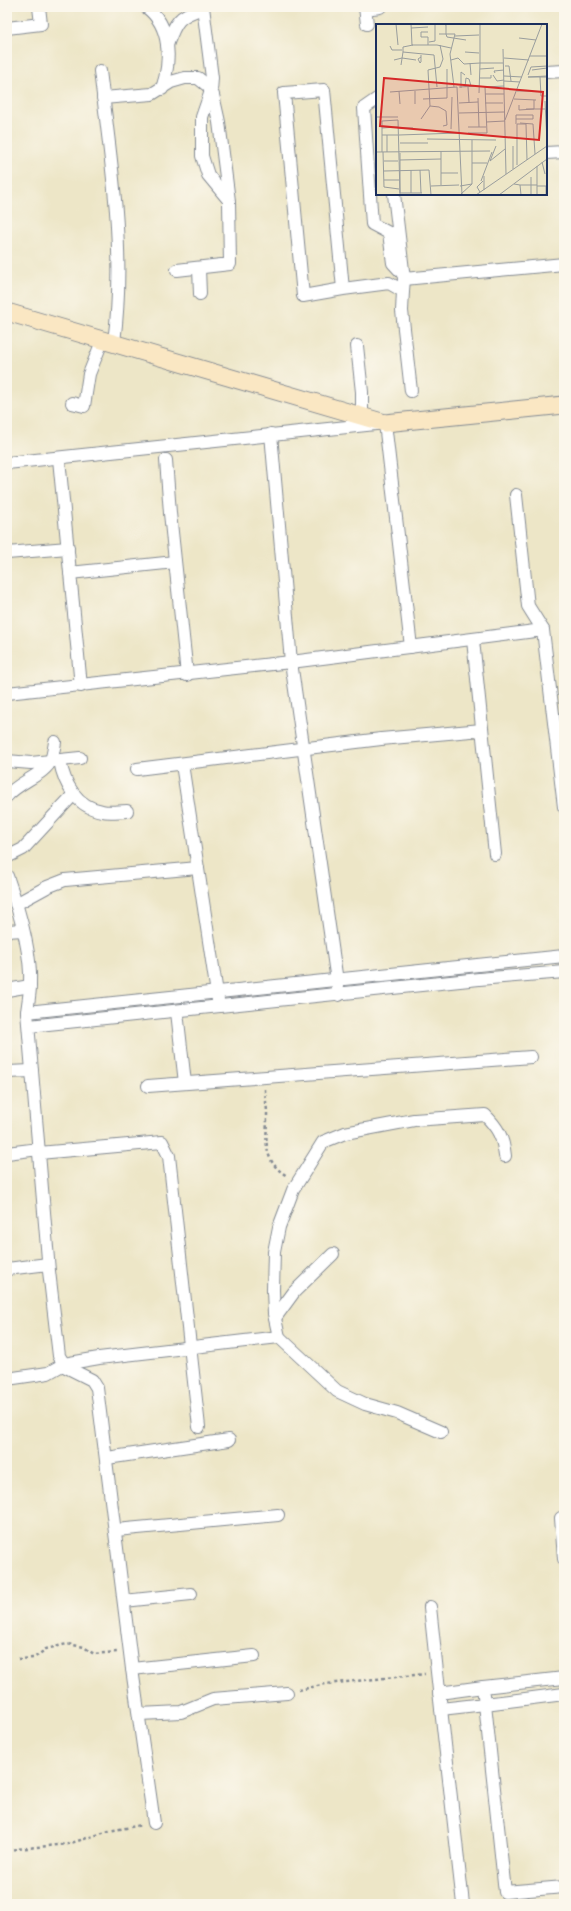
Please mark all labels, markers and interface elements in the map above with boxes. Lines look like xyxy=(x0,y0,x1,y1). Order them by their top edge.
inset map xyxy=(376,24,547,195)

